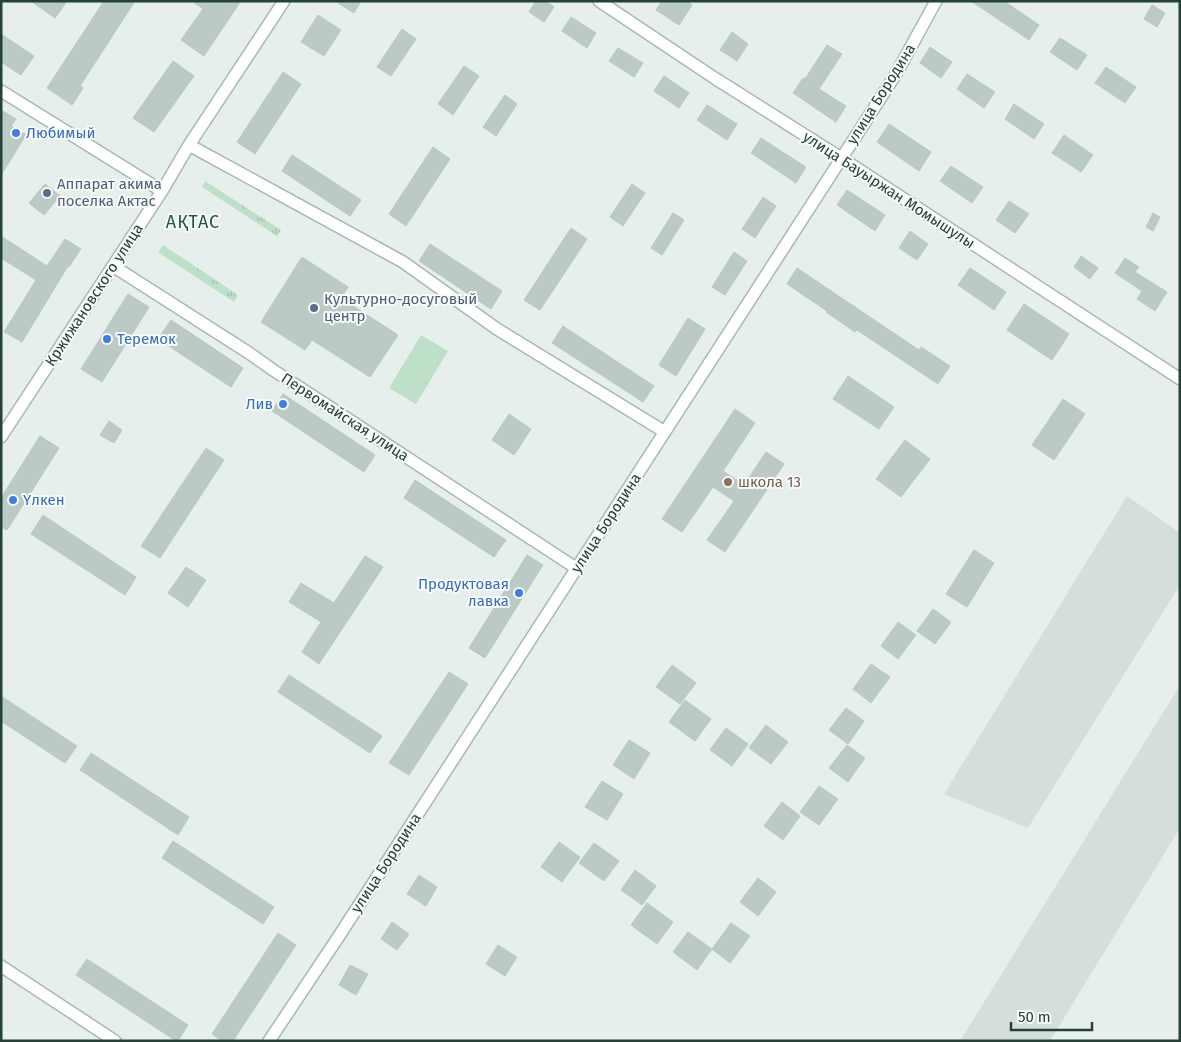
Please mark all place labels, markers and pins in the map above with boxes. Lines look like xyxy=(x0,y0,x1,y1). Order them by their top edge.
place label: Любимый xyxy=(26,124,95,142)
marker: Любимый xyxy=(10,127,22,139)
place label: Аппарат акима поселка Актас xyxy=(57,175,162,210)
marker: Аппарат акима поселка Актас xyxy=(41,187,53,199)
place label: Культурно-досуговый центр xyxy=(324,290,477,325)
marker: Культурно-досуговый центр xyxy=(308,302,320,314)
place label: Теремок xyxy=(117,330,176,348)
marker: Теремок xyxy=(101,333,113,345)
place label: Лив xyxy=(246,395,273,413)
marker: Лив xyxy=(277,398,289,410)
place label: школа 13 xyxy=(738,473,801,491)
marker: школа 13 xyxy=(722,476,734,488)
place label: Yлкен xyxy=(23,491,65,509)
marker: Yлкен xyxy=(7,494,19,506)
place label: Продуктовая лавка xyxy=(418,575,509,610)
marker: Продуктовая лавка xyxy=(513,587,525,599)

